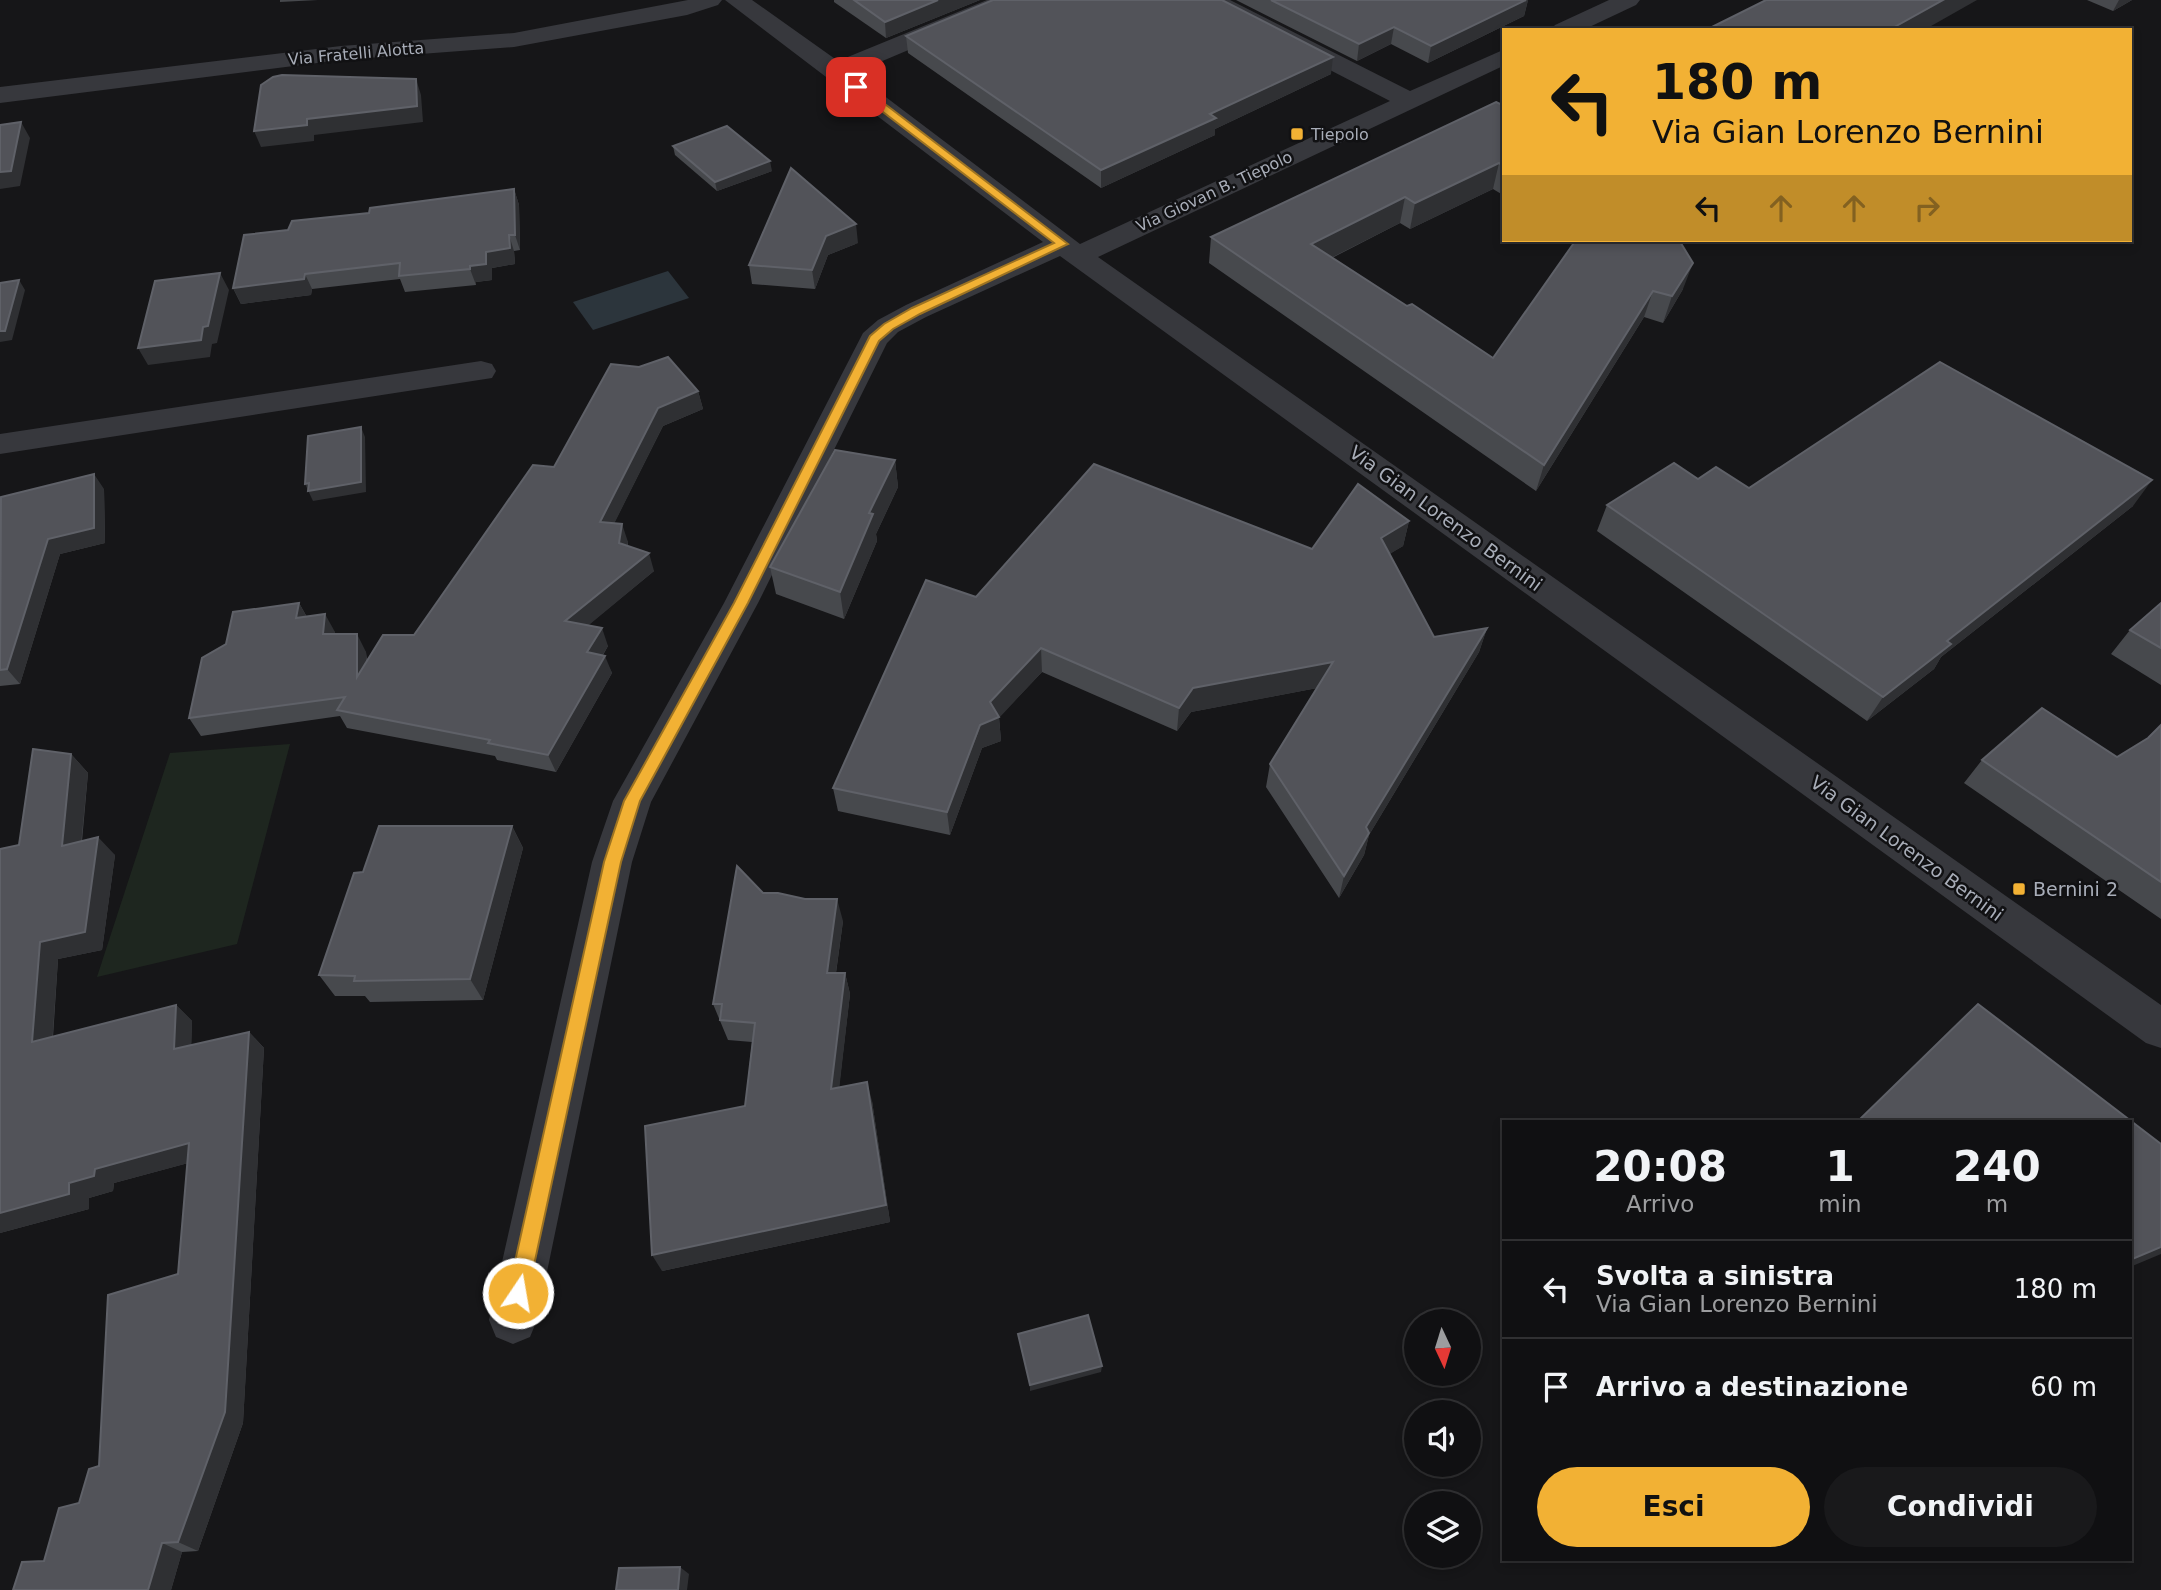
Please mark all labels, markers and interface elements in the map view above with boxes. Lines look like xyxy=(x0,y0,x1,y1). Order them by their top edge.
street label: Via Fratelli Alotta xyxy=(287,38,425,69)
text: 180 m xyxy=(1652,54,1822,111)
icon: left xyxy=(1537,56,1628,147)
pin xyxy=(826,57,886,117)
icon: arrive xyxy=(837,68,875,106)
text: Via Gian Lorenzo Bernini xyxy=(1652,113,2044,151)
place label: Tiepolo xyxy=(1310,125,1369,144)
marker: Tiepolo xyxy=(1289,126,1305,142)
street label: Via Giovan B. Tiepolo xyxy=(1133,147,1295,236)
icon: left xyxy=(1689,189,1727,227)
icon: ahead xyxy=(1762,189,1800,227)
icon: ahead xyxy=(1835,189,1873,227)
icon: right xyxy=(1908,189,1946,227)
street label: Via Gian Lorenzo Bernini xyxy=(1345,441,1547,595)
street label: Via Gian Lorenzo Bernini xyxy=(1806,771,2008,925)
place label: Bernini 2 xyxy=(2033,878,2118,900)
marker: Bernini 2 xyxy=(2011,881,2027,897)
text: 20:08 xyxy=(1593,1142,1727,1191)
text: 1 xyxy=(1825,1142,1855,1191)
text: 240 xyxy=(1953,1142,2041,1191)
text: Arrivo xyxy=(1626,1191,1694,1217)
text: min xyxy=(1818,1191,1862,1217)
text: m xyxy=(1986,1191,2008,1217)
position arrow xyxy=(481,1256,555,1330)
text: Svolta a sinistra xyxy=(1596,1261,1834,1291)
icon: left xyxy=(1537,1270,1575,1308)
text: 180 m xyxy=(2014,1274,2097,1304)
text: Via Gian Lorenzo Bernini xyxy=(1596,1291,1878,1317)
north arrow xyxy=(1404,1309,1480,1386)
map controls xyxy=(1404,1309,1481,1568)
icon: arrive xyxy=(1537,1368,1575,1406)
text: Arrivo a destinazione xyxy=(1596,1372,1908,1402)
text: 60 m xyxy=(2030,1372,2097,1402)
button: sound xyxy=(1404,1400,1481,1477)
button: Esci xyxy=(1537,1467,1810,1547)
button: Condividi xyxy=(1824,1467,2097,1547)
button: layers xyxy=(1404,1491,1481,1568)

